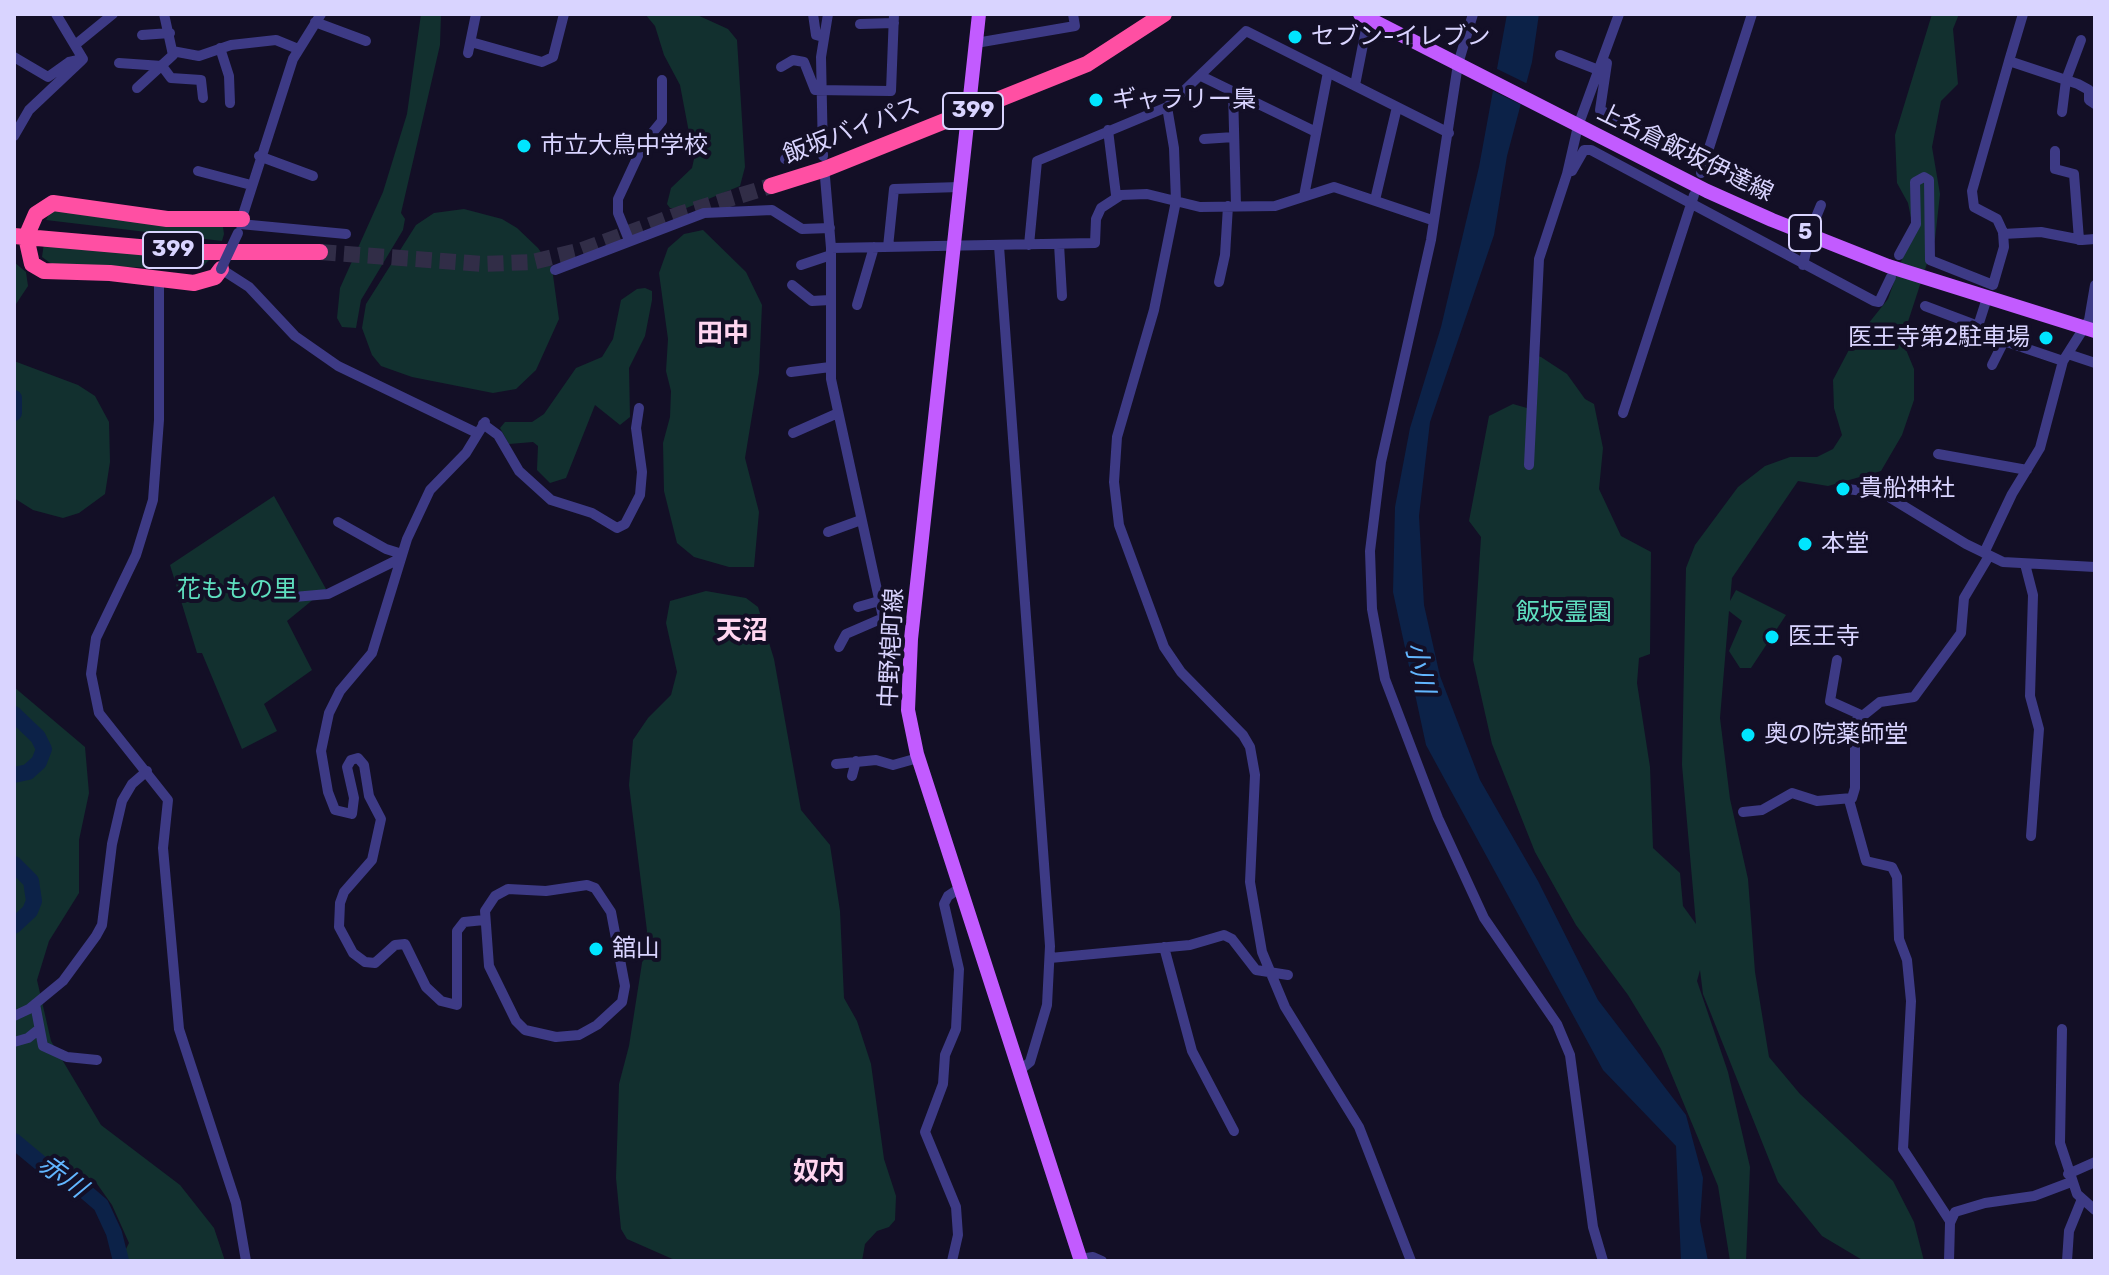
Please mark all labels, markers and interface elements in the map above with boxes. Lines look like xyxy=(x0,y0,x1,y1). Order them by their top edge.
place label: セブン-イレブン xyxy=(1311,23,1491,51)
marker: セブン-イレブン xyxy=(1286,28,1304,46)
place label: ギャラリー梟 xyxy=(1112,86,1256,114)
marker: ギャラリー梟 xyxy=(1087,91,1105,109)
street label: 飯坂バイパス xyxy=(780,92,924,170)
road number: 399 xyxy=(943,93,1003,129)
street label: 上名倉飯坂伊達線 xyxy=(1592,98,1778,208)
place label: 市立大鳥中学校 xyxy=(540,132,708,160)
marker: 市立大鳥中学校 xyxy=(515,137,533,155)
road number: 5 xyxy=(1789,215,1821,251)
road number: 399 xyxy=(143,232,203,268)
district label: 田中 xyxy=(697,318,749,350)
place label: 医王寺第2駐車場 xyxy=(1848,324,2030,352)
marker: 医王寺第2駐車場 xyxy=(2037,329,2055,347)
place label: 貴船神社 xyxy=(1859,475,1955,503)
marker: 貴船神社 xyxy=(1834,480,1852,498)
place label: 本堂 xyxy=(1821,530,1869,558)
marker: 本堂 xyxy=(1796,535,1814,553)
park label: 花ももの里 xyxy=(177,576,297,604)
street label: 中野梍町線 xyxy=(874,587,910,709)
park label: 飯坂霊園 xyxy=(1516,599,1612,627)
district label: 天沼 xyxy=(716,615,768,647)
place label: 医王寺 xyxy=(1788,623,1860,651)
marker: 医王寺 xyxy=(1763,628,1781,646)
water label: 小川 xyxy=(1398,639,1440,697)
place label: 奥の院薬師堂 xyxy=(1764,721,1908,749)
marker: 奥の院薬師堂 xyxy=(1739,726,1757,744)
place label: 舘山 xyxy=(612,935,660,963)
marker: 舘山 xyxy=(587,940,605,958)
water label: 赤川 xyxy=(32,1149,92,1205)
district label: 奴内 xyxy=(793,1156,845,1188)

